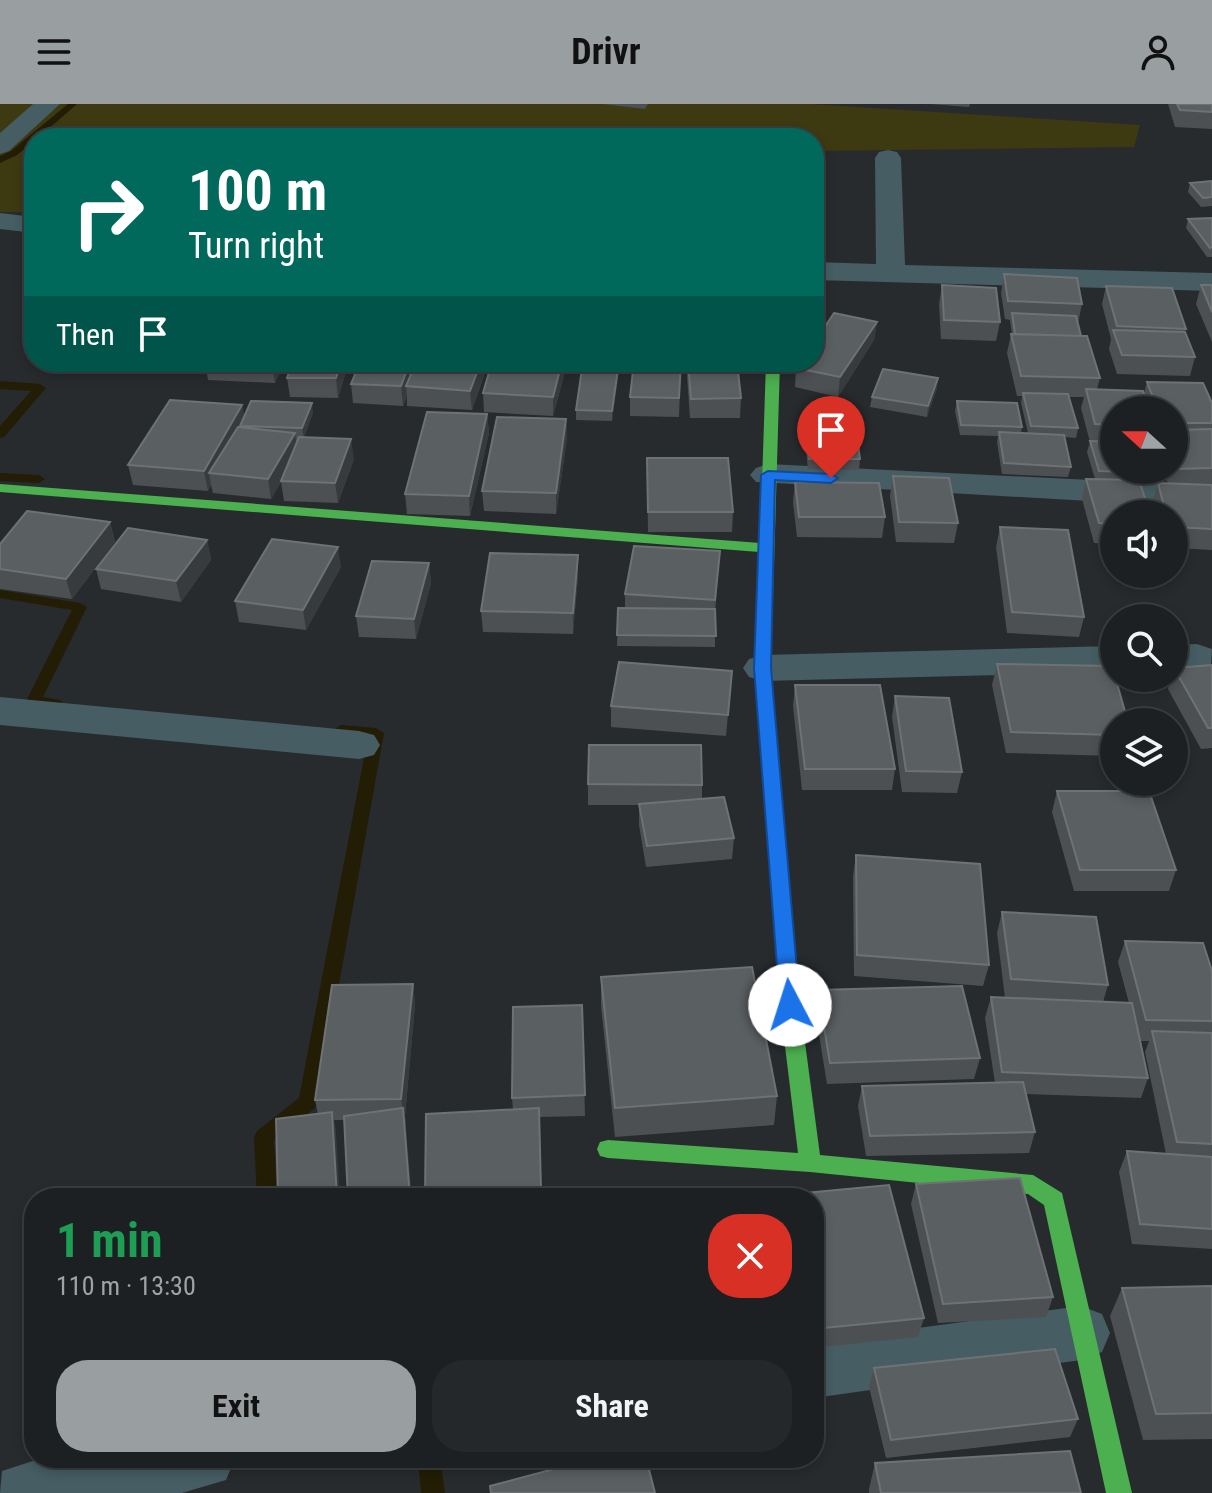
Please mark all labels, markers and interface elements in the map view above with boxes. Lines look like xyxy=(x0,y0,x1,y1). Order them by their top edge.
icon: menu xyxy=(32,30,76,74)
icon: person xyxy=(1136,30,1180,74)
text: Drivr xyxy=(571,31,641,73)
text: 100 m xyxy=(188,158,327,224)
icon: right xyxy=(56,160,160,264)
text: Turn right xyxy=(188,225,324,267)
icon: arrive xyxy=(131,312,175,356)
text: Then xyxy=(56,317,115,352)
pin xyxy=(797,396,865,478)
north arrow xyxy=(1100,396,1188,484)
map controls xyxy=(1100,396,1188,796)
icon: arrive xyxy=(809,408,853,452)
button: sound xyxy=(1100,500,1188,588)
button: search xyxy=(1100,604,1188,692)
button: layers xyxy=(1100,708,1188,796)
position arrow xyxy=(748,963,832,1047)
text: 1 min xyxy=(56,1212,163,1269)
button: close xyxy=(708,1214,792,1298)
text: 110 m · 13:30 xyxy=(56,1271,196,1301)
button: Exit xyxy=(56,1360,416,1452)
button: Share xyxy=(432,1360,792,1452)

